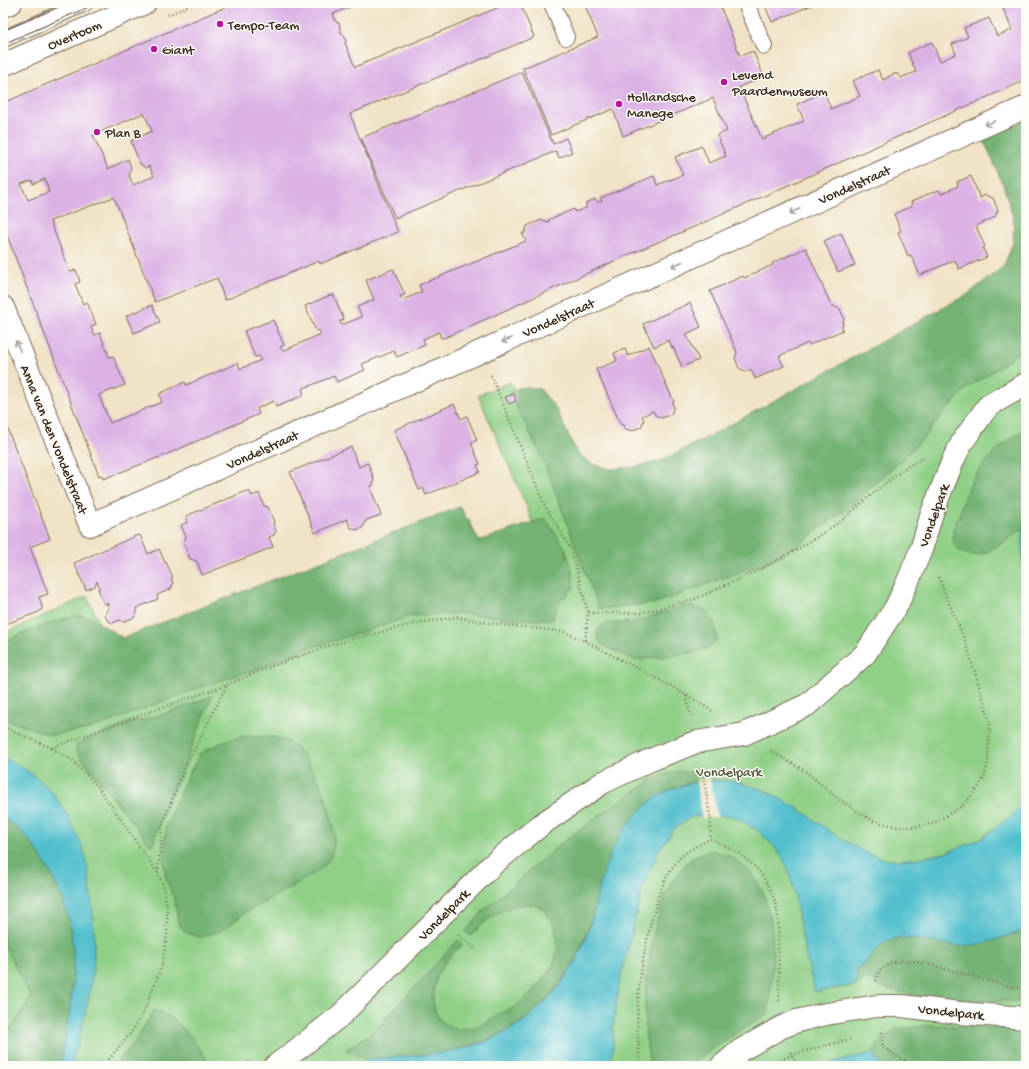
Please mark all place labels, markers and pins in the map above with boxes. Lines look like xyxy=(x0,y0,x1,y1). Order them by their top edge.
place label: Tempo-Team xyxy=(227,18,299,35)
marker: Tempo-Team xyxy=(215,19,225,29)
place label: Giant xyxy=(162,43,195,60)
marker: Giant xyxy=(149,44,159,54)
place label: Levend Paardenmuseum xyxy=(731,68,828,101)
marker: Levend Paardenmuseum xyxy=(719,77,729,87)
place label: Hollandsche Manege xyxy=(627,90,696,123)
marker: Hollandsche Manege xyxy=(614,99,624,109)
place label: Plan B xyxy=(104,126,142,143)
marker: Plan B xyxy=(92,127,102,137)

